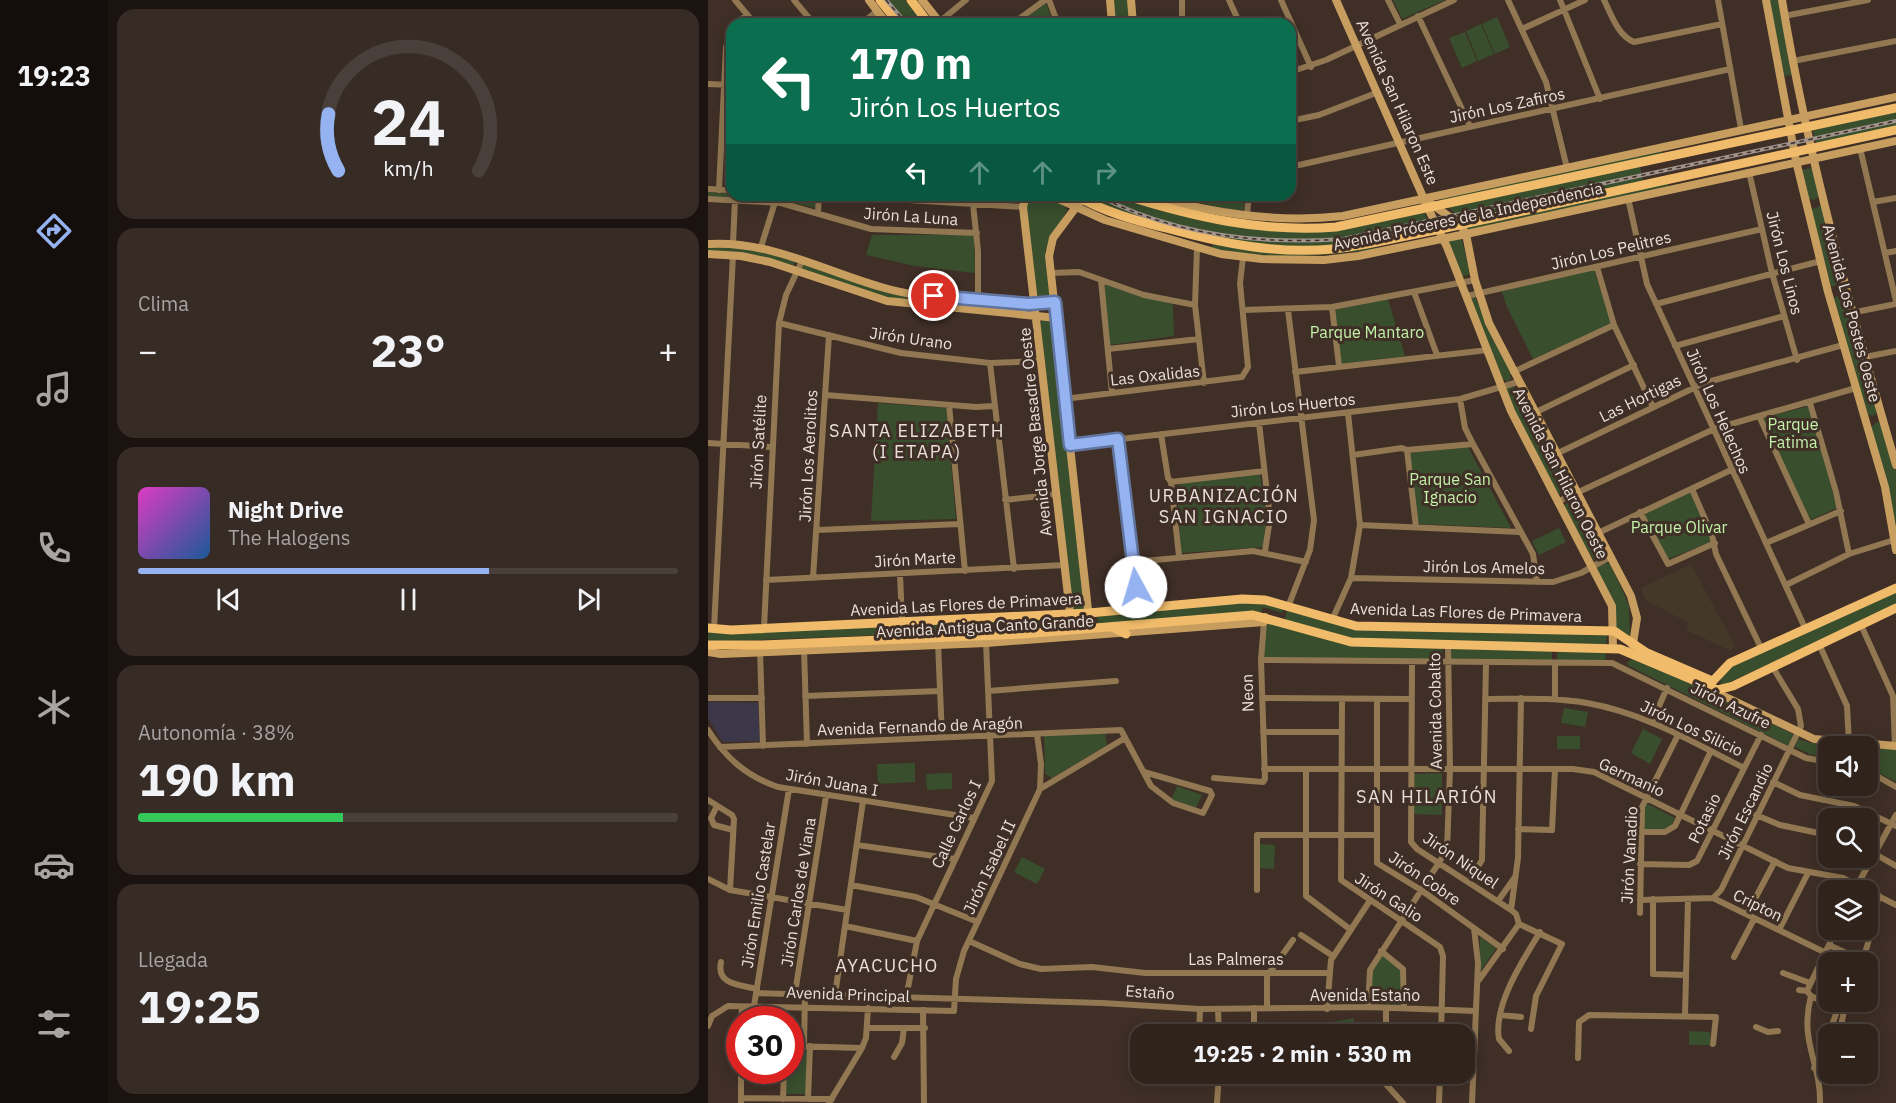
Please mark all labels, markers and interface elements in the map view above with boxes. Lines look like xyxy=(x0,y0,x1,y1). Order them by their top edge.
street label: Avenida San Hilaron Este xyxy=(1352,16,1444,188)
text: 170 m xyxy=(849,36,972,91)
icon: left xyxy=(750,42,828,120)
text: 19:23 xyxy=(17,58,91,93)
text: 24 xyxy=(371,81,445,162)
street label: Jirón Los Zafiros xyxy=(1447,83,1567,127)
text: Jirón Los Huertos xyxy=(849,89,1061,124)
text: km/h xyxy=(383,154,433,182)
icon: left xyxy=(900,156,933,189)
icon: ahead xyxy=(963,156,996,189)
icon: ahead xyxy=(1026,156,1059,189)
icon: right xyxy=(1089,156,1122,189)
street label: Avenida Próceres de la Independencia xyxy=(1331,178,1605,254)
street label: Jirón La Luna xyxy=(863,203,959,229)
street label: Jirón Los Linos xyxy=(1762,209,1808,317)
icon: directions xyxy=(33,210,75,252)
street label: Avenida Los Postes Oeste xyxy=(1819,222,1885,404)
street label: Jirón Los Pelitres xyxy=(1549,226,1673,274)
pin xyxy=(908,270,959,321)
icon: arrive xyxy=(917,279,950,312)
text: Clima xyxy=(138,290,189,317)
text: 23° xyxy=(370,321,446,379)
street label: Jirón Urano xyxy=(868,322,954,354)
park label: Parque Mantaro xyxy=(1310,322,1424,342)
street label: Avenida Jorge Basadre Oeste xyxy=(1014,326,1056,537)
text: − xyxy=(138,329,158,372)
text: + xyxy=(658,329,678,372)
street label: Jirón Los Helechos xyxy=(1682,345,1756,477)
street label: Las Oxalidas xyxy=(1109,360,1201,390)
icon: music xyxy=(33,368,75,410)
street label: Las Hortigas xyxy=(1596,370,1684,426)
street label: Avenida San Hilaron Oeste xyxy=(1509,384,1613,562)
street label: Jirón Los Huertos xyxy=(1230,388,1356,422)
street label: Jirón Los Aerolitos xyxy=(795,389,821,523)
street label: Jirón Satélite xyxy=(746,394,770,490)
park label: Parque Fatima xyxy=(1767,414,1819,452)
district label: SANTA ELIZABETH (I ETAPA) xyxy=(829,419,1005,463)
park label: Parque San Ignacio xyxy=(1409,469,1491,507)
district label: URBANIZACIÓN SAN IGNACIO xyxy=(1149,484,1299,528)
text: Night Drive xyxy=(228,495,344,524)
park label: Parque Olivar xyxy=(1631,517,1727,537)
text: The Halogens xyxy=(228,524,350,551)
icon: phone xyxy=(33,527,75,569)
street label: Jirón Marte xyxy=(874,547,956,571)
position arrow xyxy=(1104,555,1168,619)
street label: Jirón Los Amelos xyxy=(1423,556,1545,578)
icon: previous xyxy=(212,583,245,616)
icon: pause xyxy=(392,583,425,616)
icon: next xyxy=(572,583,605,616)
street label: Avenida Las Flores de Primavera xyxy=(850,588,1083,620)
street label: Avenida Las Flores de Primavera xyxy=(1350,598,1583,626)
street label: Avenida Antigua Canto Grande xyxy=(875,610,1095,642)
street label: Avenida Cobalto xyxy=(1424,652,1446,769)
street label: Neon xyxy=(1236,674,1258,712)
street label: Jirón Azufre xyxy=(1688,677,1774,733)
icon: climate xyxy=(33,686,75,728)
street label: Jirón Los Silicio xyxy=(1638,696,1746,760)
street label: Avenida Fernando de Aragón xyxy=(817,712,1023,740)
text: Autonomía · 38% xyxy=(138,719,295,746)
map controls xyxy=(1818,736,1878,1084)
button: sound xyxy=(1818,736,1878,796)
text: 190 km xyxy=(138,750,296,808)
street label: Germanio xyxy=(1596,753,1668,801)
street label: Jirón Escandio xyxy=(1713,759,1777,862)
street label: Jirón Juana I xyxy=(784,764,880,800)
street label: Calle Carlos I xyxy=(927,777,985,871)
district label: SAN HILARIÓN xyxy=(1356,785,1498,808)
street label: Potasio xyxy=(1683,790,1725,846)
street label: Jirón Vanadio xyxy=(1616,806,1642,904)
button: search xyxy=(1818,808,1878,868)
street label: Jirón Carlos de Viana xyxy=(776,816,820,968)
street label: Jirón Isabel II xyxy=(958,817,1020,917)
street label: Jirón Emilio Castelar xyxy=(737,821,779,969)
street label: Jirón Niquel xyxy=(1420,827,1502,893)
icon: car xyxy=(33,844,75,886)
street label: Jirón Cobre xyxy=(1385,847,1465,909)
street label: Jirón Galio xyxy=(1351,868,1427,926)
button: layers xyxy=(1818,880,1878,940)
street label: Cripton xyxy=(1730,884,1786,926)
text: Llegada xyxy=(138,946,208,973)
street label: Las Palmeras xyxy=(1188,949,1284,969)
button: + xyxy=(1818,952,1878,1012)
district label: AYACUCHO xyxy=(835,954,939,977)
text: 19:25 xyxy=(138,977,261,1035)
street label: Estaño xyxy=(1125,980,1175,1004)
street label: Avenida Principal xyxy=(786,982,910,1006)
street label: Avenida Estaño xyxy=(1310,985,1420,1005)
icon: filters xyxy=(33,1003,75,1045)
speed limit sign: 30 xyxy=(726,1006,804,1084)
button: − xyxy=(1818,1024,1878,1084)
text: 19:25 · 2 min · 530 m xyxy=(1193,1039,1412,1068)

